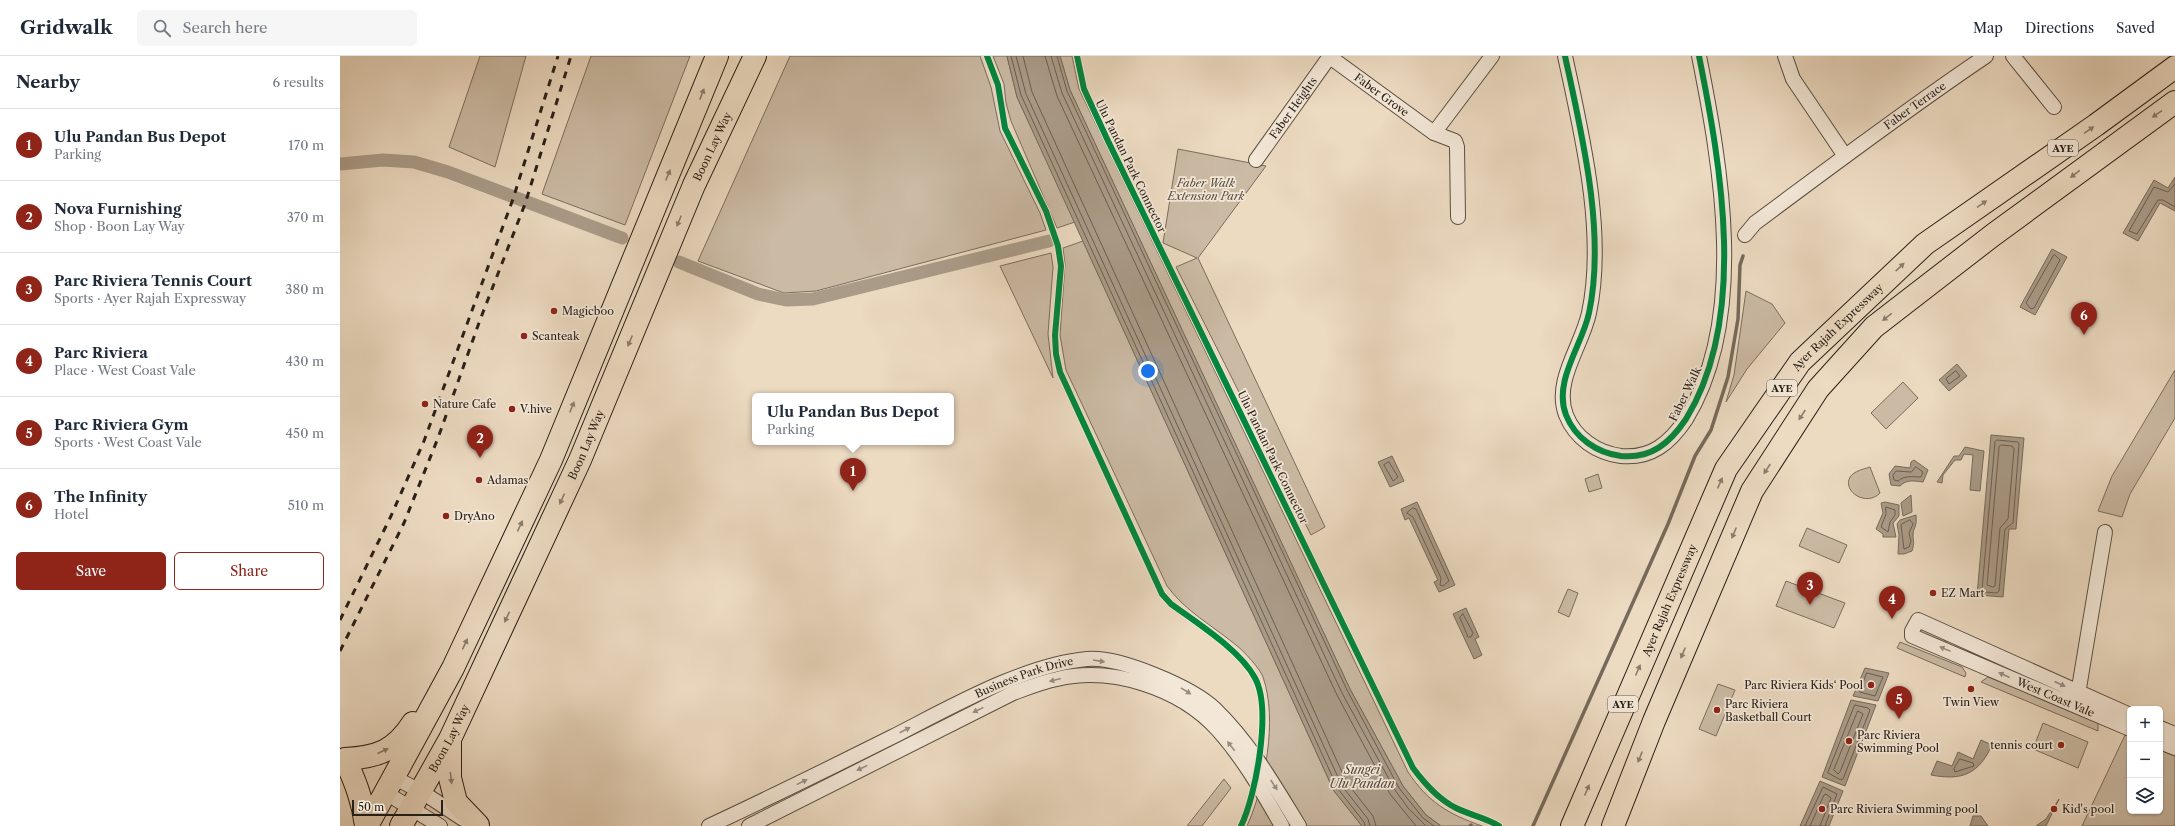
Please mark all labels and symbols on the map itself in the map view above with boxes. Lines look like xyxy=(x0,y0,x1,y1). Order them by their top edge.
street label: Faber Grove xyxy=(1352,70,1412,119)
street label: Faber Heights xyxy=(1266,74,1320,142)
street label: Faber Terrace xyxy=(1881,79,1949,132)
one-way arrow xyxy=(699,87,705,99)
street label: Ulu Pandan Park Connector xyxy=(1093,97,1170,235)
street label: Boon Lay Way xyxy=(690,109,735,183)
one-way arrow xyxy=(2152,110,2162,118)
one-way arrow xyxy=(2084,126,2094,134)
road number: AYE xyxy=(2048,140,2078,156)
one-way arrow xyxy=(665,169,671,180)
one-way arrow xyxy=(2069,170,2080,179)
park label: Faber Walk Extension Park xyxy=(1167,176,1245,203)
one-way arrow xyxy=(1977,200,1987,208)
one-way arrow xyxy=(676,215,682,227)
one-way arrow xyxy=(1894,263,1905,272)
street label: Ayer Rajah Expressway xyxy=(1788,280,1887,374)
pin: 6 xyxy=(2071,302,2097,335)
place label: Magicboo xyxy=(562,304,614,318)
marker: Magicboo xyxy=(549,306,559,316)
one-way arrow xyxy=(1882,312,1893,321)
place label: Scanteak xyxy=(532,329,580,343)
marker: Scanteak xyxy=(519,331,529,341)
one-way arrow xyxy=(627,335,633,347)
your location xyxy=(1138,361,1158,381)
street label: Faber Walk xyxy=(1666,364,1704,423)
road number: AYE xyxy=(1767,380,1797,396)
street label: Ulu Pandan Park Connector xyxy=(1235,388,1312,526)
place label: Nature Cafe xyxy=(433,397,496,411)
marker: Nature Cafe xyxy=(420,399,430,409)
one-way arrow xyxy=(570,401,576,413)
place label: V.hive xyxy=(519,402,552,416)
marker: V.hive xyxy=(507,404,517,414)
street label: Boon Lay Way xyxy=(565,407,607,482)
one-way arrow xyxy=(1798,410,1806,420)
pin: 2 xyxy=(467,425,493,458)
pin: 1 xyxy=(840,458,866,491)
one-way arrow xyxy=(1763,463,1771,474)
place label: Adamas xyxy=(486,473,529,487)
marker: Adamas xyxy=(474,475,484,485)
one-way arrow xyxy=(1717,478,1723,489)
one-way arrow xyxy=(559,493,565,505)
place label: DryAno xyxy=(454,509,495,523)
marker: DryAno xyxy=(441,511,451,521)
one-way arrow xyxy=(517,521,523,532)
one-way arrow xyxy=(1731,528,1737,539)
street label: Ayer Rajah Expressway xyxy=(1639,541,1700,659)
pin: 3 xyxy=(1797,572,1823,605)
pin: 4 xyxy=(1879,586,1905,619)
place label: EZ Mart xyxy=(1941,586,1984,600)
marker: EZ Mart xyxy=(1928,588,1938,598)
one-way arrow xyxy=(504,611,510,623)
one-way arrow xyxy=(462,638,468,650)
one-way arrow xyxy=(1938,646,1950,652)
one-way arrow xyxy=(1680,647,1686,658)
street label: Business Park Drive xyxy=(973,654,1074,701)
one-way arrow xyxy=(1093,658,1105,664)
one-way arrow xyxy=(1635,665,1641,676)
one-way arrow xyxy=(1999,672,2010,678)
street label: West Coast Vale xyxy=(2014,674,2097,720)
one-way arrow xyxy=(1049,677,1061,683)
place label: Parc Riviera Kids‘ Pool xyxy=(1744,678,1864,692)
marker: Parc Riviera Kids‘ Pool xyxy=(1866,680,1876,690)
one-way arrow xyxy=(2055,681,2066,687)
marker: Twin View xyxy=(1966,684,1976,694)
pin: 5 xyxy=(1886,686,1912,719)
one-way arrow xyxy=(1181,687,1192,694)
place label: Twin View xyxy=(1943,695,2000,709)
road number: AYE xyxy=(1608,696,1638,712)
place label: Parc Riviera Basketball Court xyxy=(1725,697,1812,724)
street label: Boon Lay Way xyxy=(426,701,473,775)
marker: Parc Riviera Basketball Court xyxy=(1712,705,1722,715)
one-way arrow xyxy=(973,707,984,713)
one-way arrow xyxy=(899,727,911,733)
place label: Parc Riviera Swimming Pool xyxy=(1857,728,1940,755)
marker: Parc Riviera Swimming Pool xyxy=(1844,736,1854,746)
place label: tennis court xyxy=(1990,738,2053,752)
marker: tennis court xyxy=(2056,740,2066,750)
one-way arrow xyxy=(1226,741,1235,752)
one-way arrow xyxy=(377,748,389,755)
one-way arrow xyxy=(1636,752,1642,764)
water label: Sungei Ulu Pandan xyxy=(1329,762,1395,791)
one-way arrow xyxy=(856,765,868,771)
one-way arrow xyxy=(448,772,454,784)
one-way arrow xyxy=(796,779,807,785)
one-way arrow xyxy=(1270,779,1277,791)
one-way arrow xyxy=(1584,785,1590,796)
scale bar xyxy=(352,798,443,817)
place label: Parc Riviera Swimming pool xyxy=(1830,802,1979,816)
place label: Kid's pool xyxy=(2062,802,2115,816)
marker: Parc Riviera Swimming pool xyxy=(1817,804,1827,814)
marker: Kid's pool xyxy=(2049,804,2059,814)

